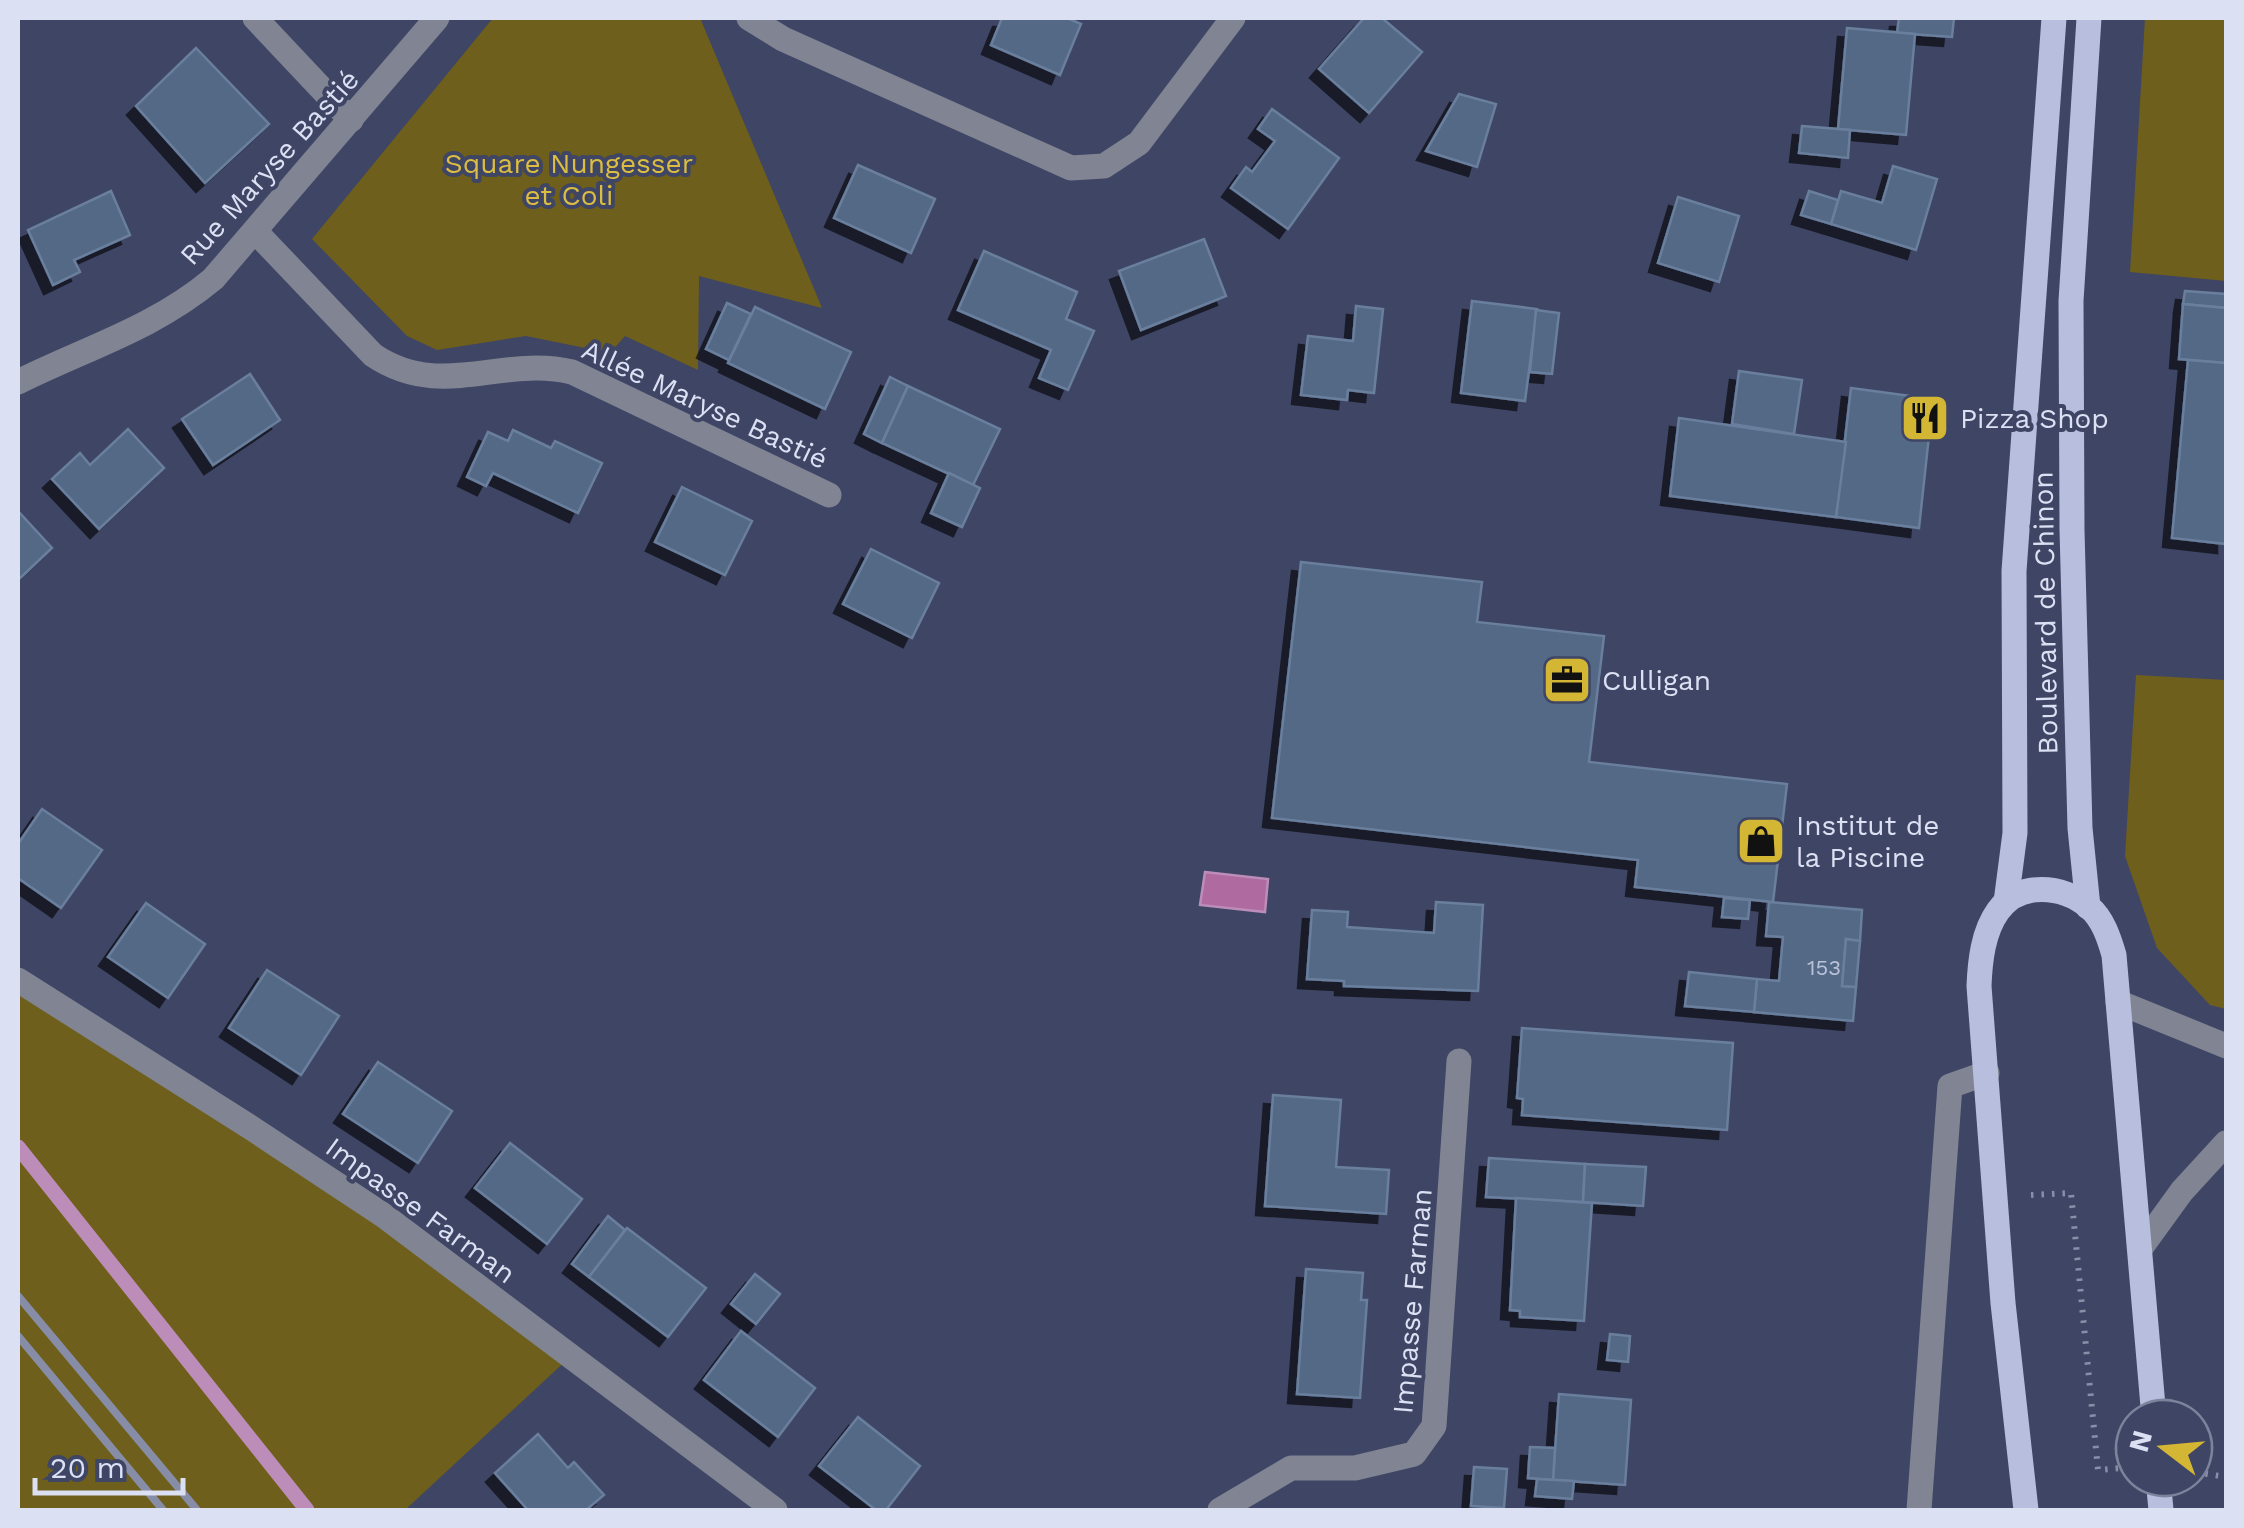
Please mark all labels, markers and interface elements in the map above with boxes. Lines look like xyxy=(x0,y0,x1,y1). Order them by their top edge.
street label: Rue Maryse Bastié xyxy=(173,63,366,272)
park label: Square Nungesser et Coli xyxy=(445,147,693,212)
street label: Allée Maryse Bastié xyxy=(577,333,833,476)
restaurant icon: Pizza Shop xyxy=(1899,392,1951,444)
place label: Pizza Shop xyxy=(1960,402,2109,435)
street label: Boulevard de Chinon xyxy=(2027,471,2064,755)
office icon: Culligan xyxy=(1541,654,1593,706)
place label: Culligan xyxy=(1602,664,1711,697)
place label: Institut de la Piscine xyxy=(1796,809,1939,874)
shop icon: Institut de la Piscine xyxy=(1735,815,1787,867)
house number: 153 xyxy=(1807,955,1841,980)
street label: Impasse Farman xyxy=(319,1131,522,1290)
street label: Impasse Farman xyxy=(1386,1187,1439,1415)
north arrow xyxy=(2114,1398,2214,1498)
text: N xyxy=(2122,1427,2159,1456)
scale bar xyxy=(35,1433,182,1495)
text: 20 m xyxy=(50,1450,125,1485)

